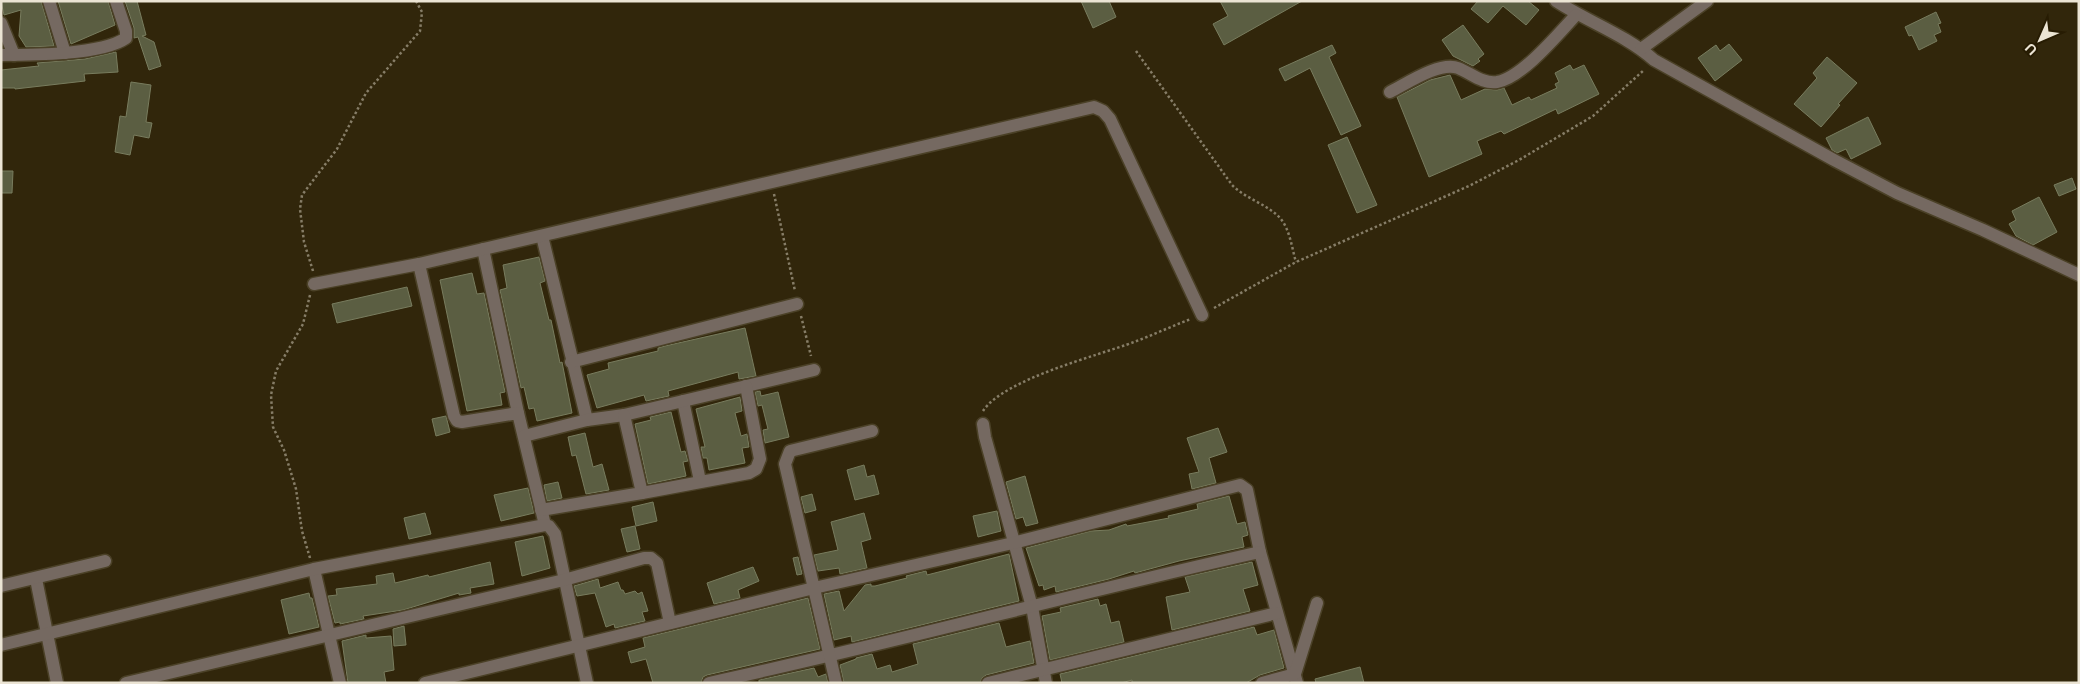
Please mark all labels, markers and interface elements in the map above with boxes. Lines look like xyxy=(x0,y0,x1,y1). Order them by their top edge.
north arrow xyxy=(2015,15,2065,65)
text: U xyxy=(2022,40,2040,58)

